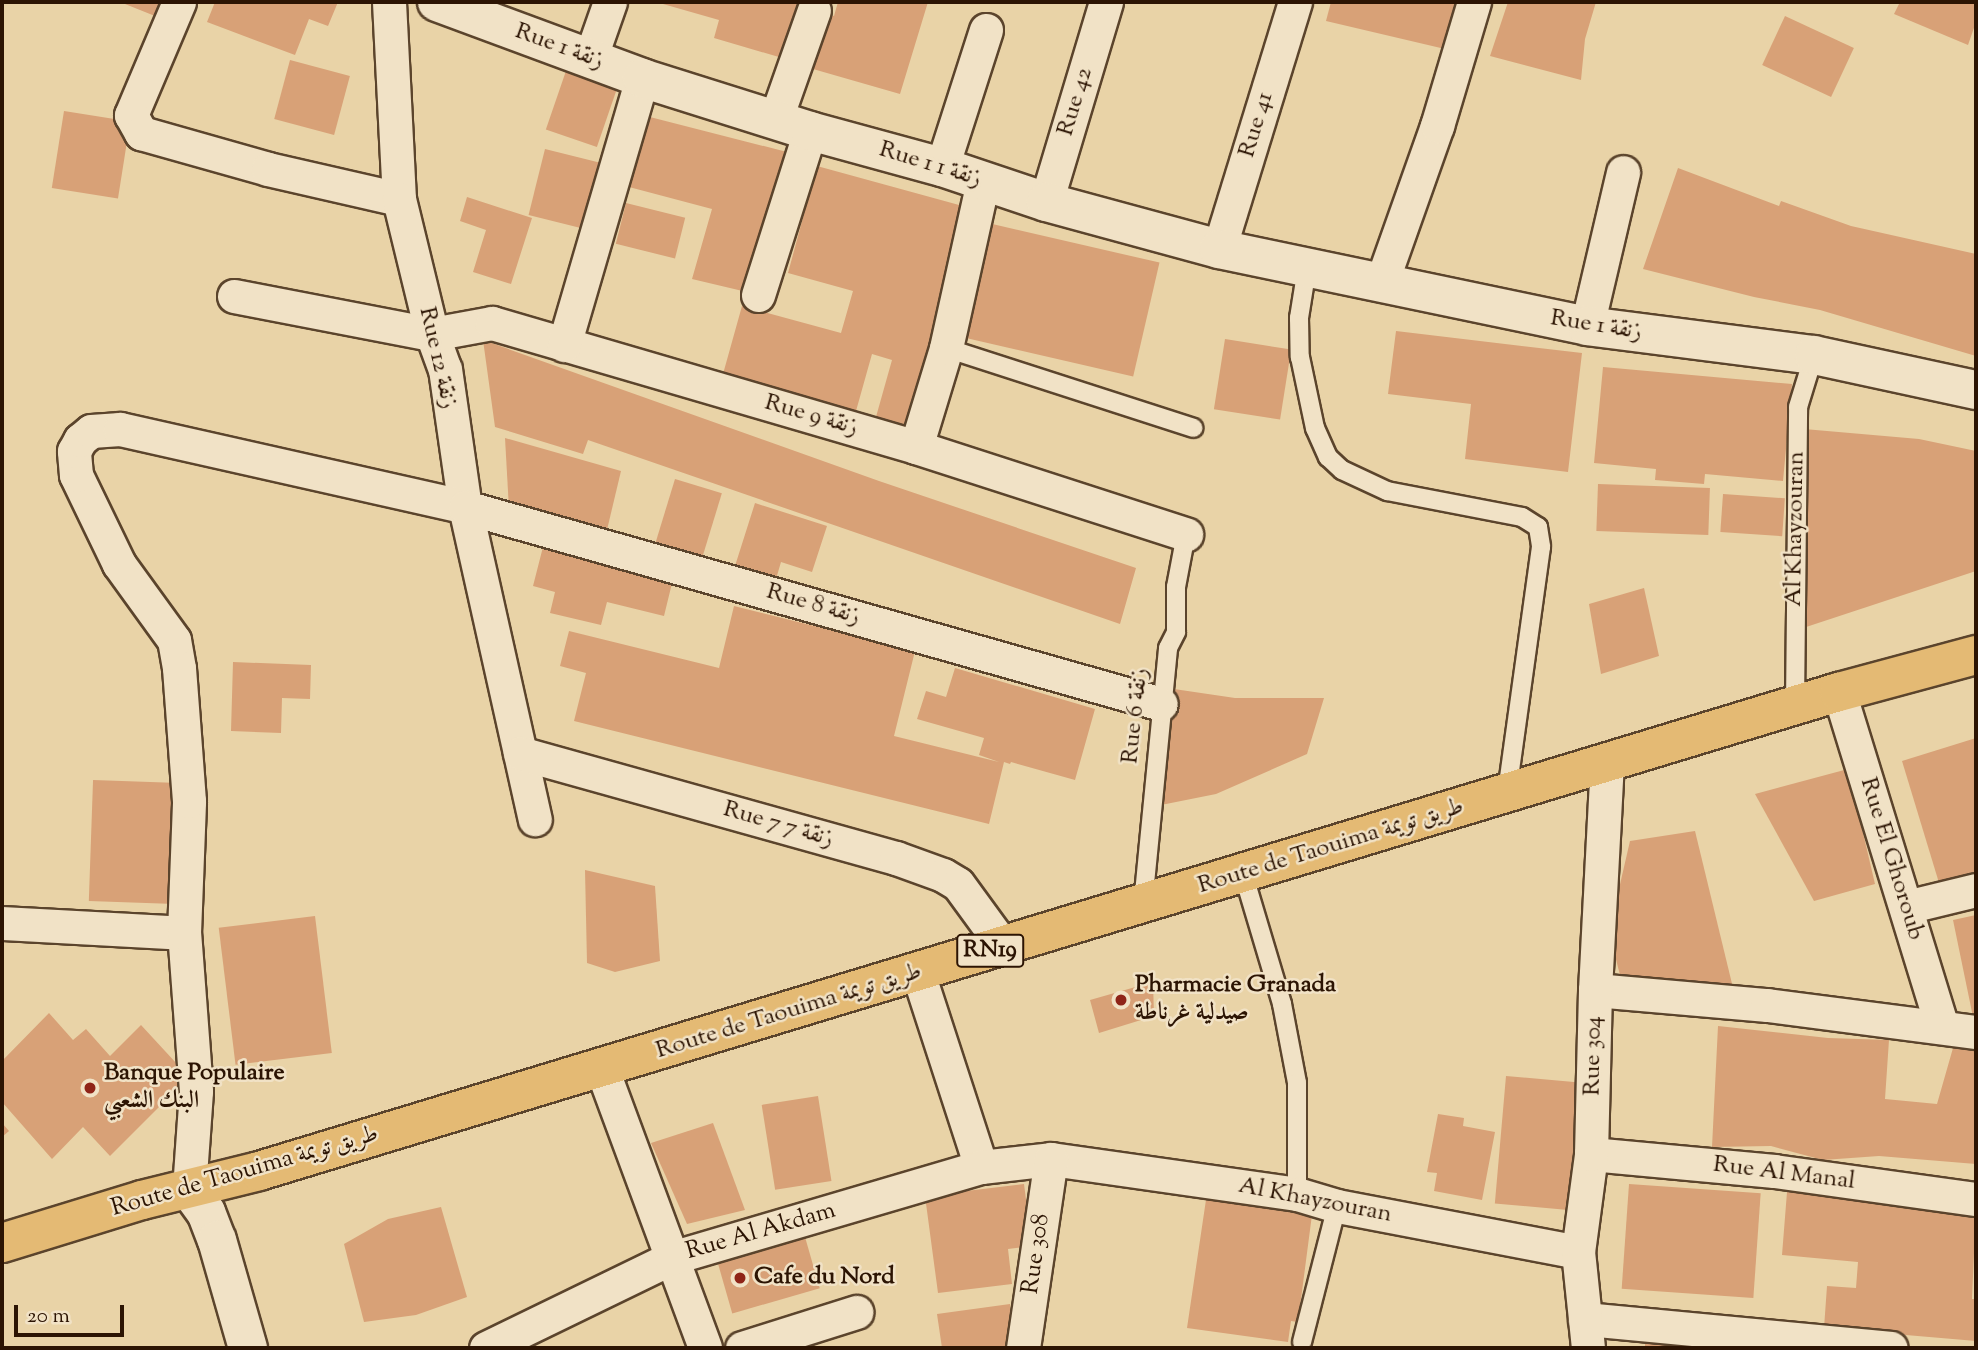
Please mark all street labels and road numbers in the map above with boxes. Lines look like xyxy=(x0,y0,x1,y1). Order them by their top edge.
street label: Rue 1 زنقة xyxy=(511,18,607,76)
street label: Rue 42 xyxy=(1052,64,1100,140)
street label: Rue 41 xyxy=(1233,89,1281,161)
street label: Rue 1 زنقة 1 xyxy=(875,136,985,194)
street label: Rue 12 زنقة xyxy=(411,304,463,412)
street label: Rue 1 زنقة xyxy=(1548,305,1644,347)
street label: Rue 9 زنقة xyxy=(761,389,861,443)
street label: Al Khayzouran xyxy=(1780,451,1812,607)
street label: Rue 8 زنقة xyxy=(763,578,863,632)
street label: Rue 6 زنقة xyxy=(1117,667,1155,765)
street label: Rue El Ghoroub xyxy=(1853,774,1929,944)
street label: Route de Taouima طريق تويمة xyxy=(1195,793,1467,901)
street label: Rue 7 زنقة 7 xyxy=(720,796,836,854)
road number: RN19 xyxy=(955,932,1025,970)
street label: Route de Taouima طريق تويمة xyxy=(653,958,925,1066)
street label: Rue 304 xyxy=(1579,1016,1609,1096)
street label: Route de Taouima طريق تويمة xyxy=(108,1120,382,1224)
street label: Rue Al Manal xyxy=(1711,1151,1857,1197)
street label: Al Khayzouran xyxy=(1236,1172,1394,1230)
street label: Rue Al Akdam xyxy=(683,1197,839,1267)
street label: Rue 308 xyxy=(1017,1212,1057,1296)

